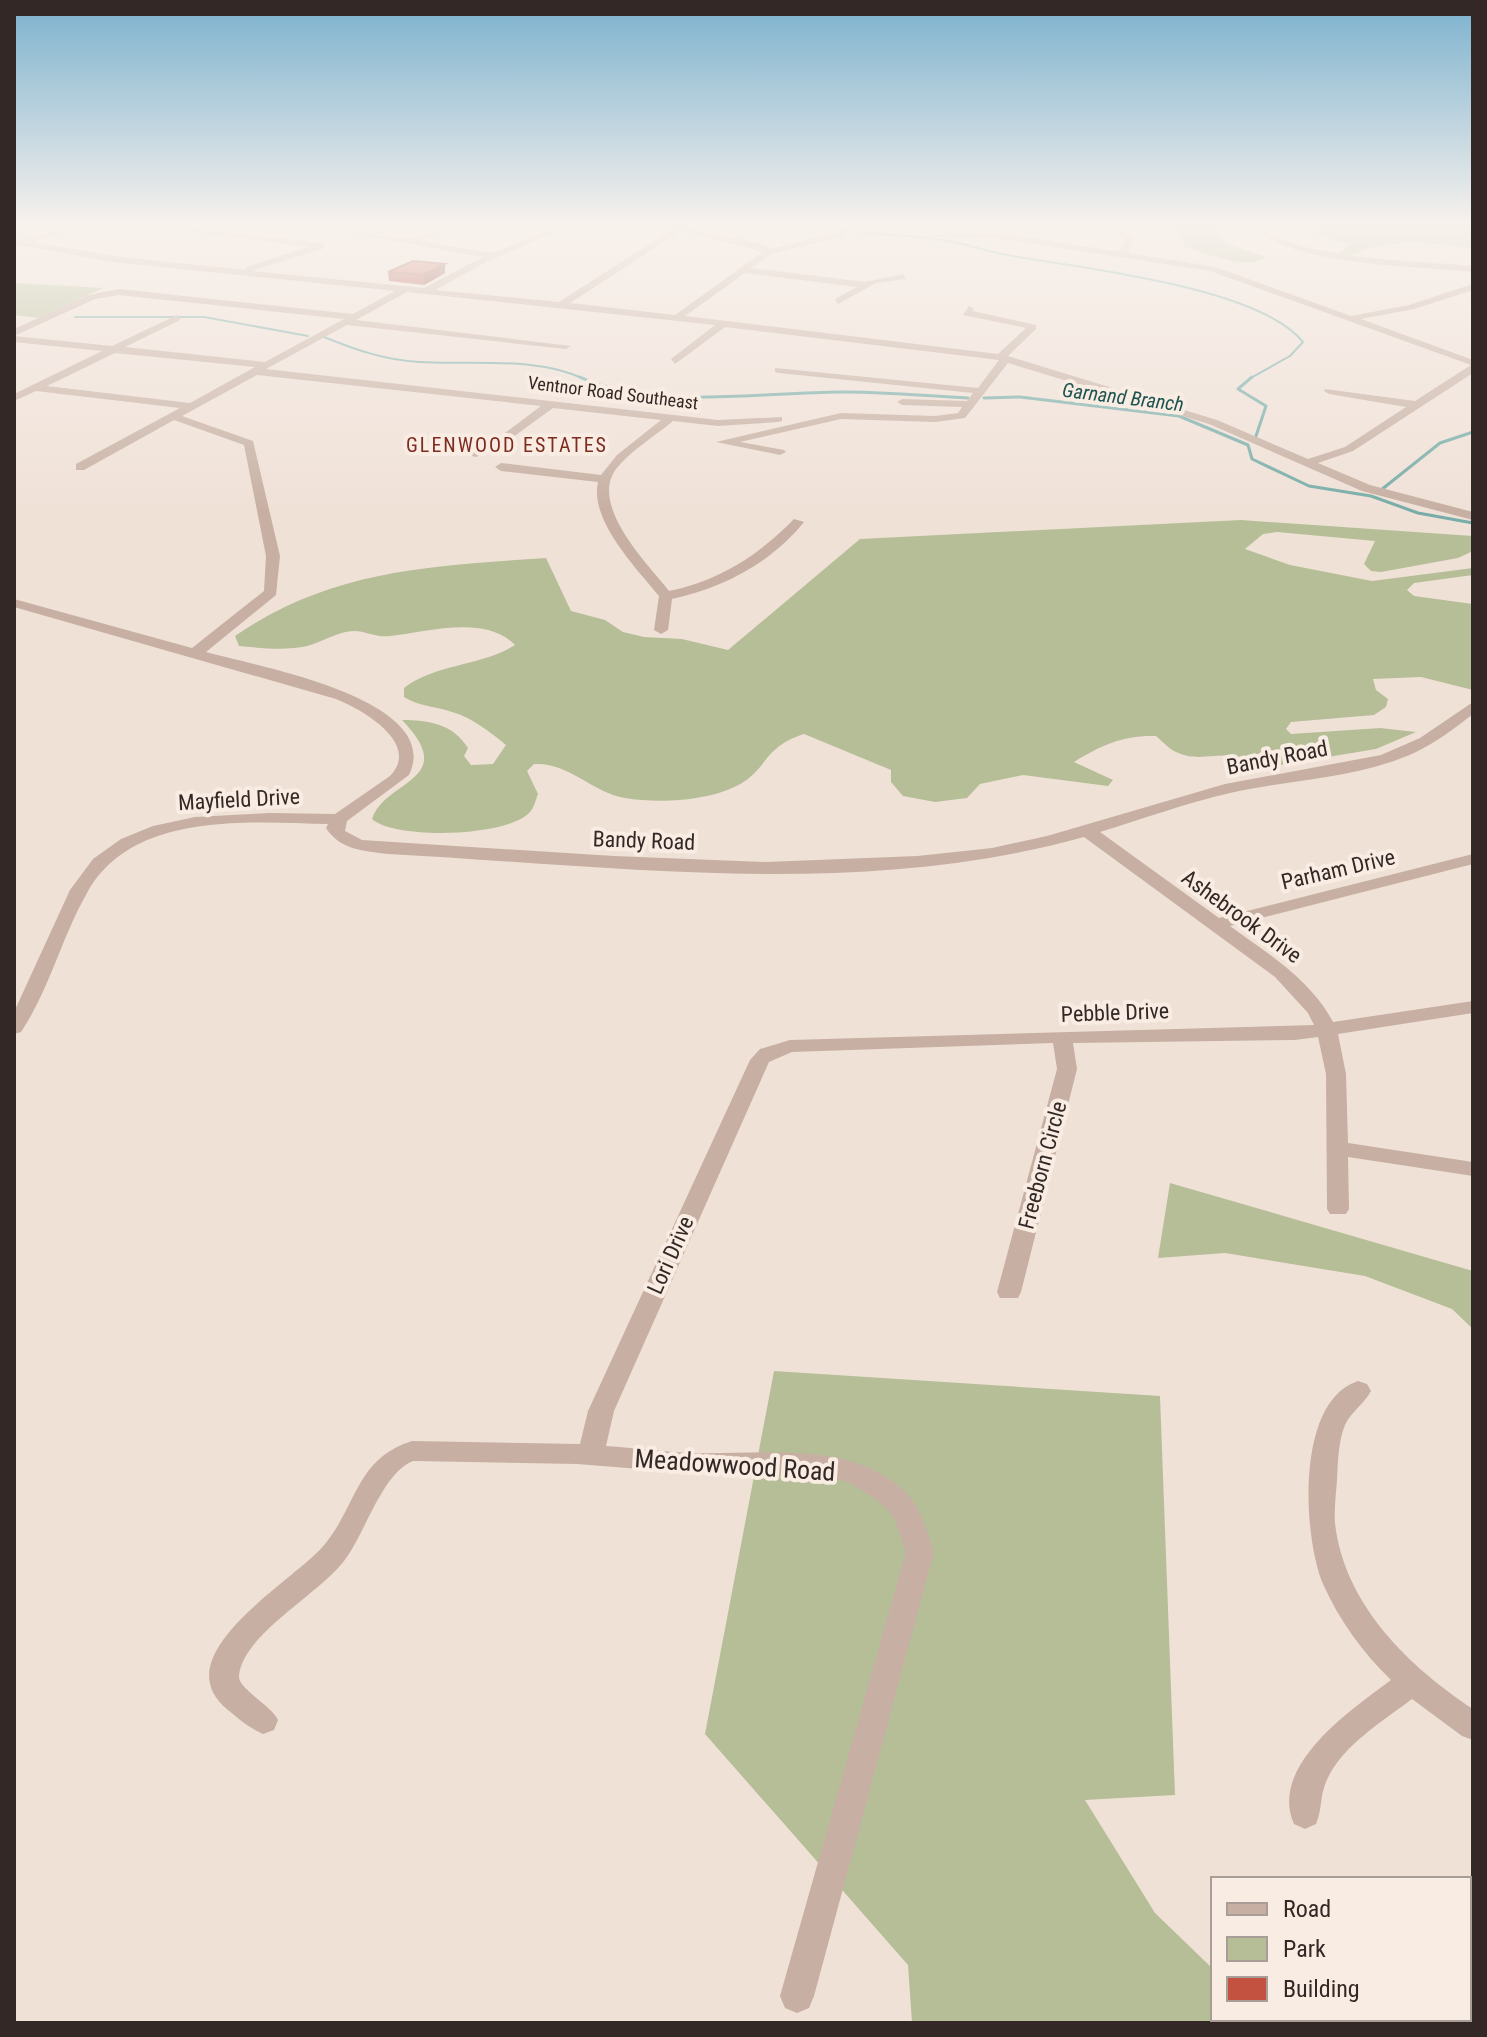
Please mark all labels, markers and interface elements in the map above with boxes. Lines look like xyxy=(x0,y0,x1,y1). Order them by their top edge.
street label: Ventnor Road Southeast xyxy=(527,372,699,413)
water label: Garnand Branch xyxy=(1061,378,1185,416)
district label: GLENWOOD ESTATES xyxy=(406,433,608,457)
street label: Bandy Road xyxy=(1224,735,1330,780)
street label: Mayfield Drive xyxy=(177,784,301,815)
street label: Bandy Road xyxy=(592,826,696,855)
street label: Parham Drive xyxy=(1279,844,1397,895)
street label: Ashebrook Drive xyxy=(1177,865,1306,968)
street label: Pebble Drive xyxy=(1060,998,1170,1027)
street label: Freeborn Circle xyxy=(1013,1098,1072,1232)
street label: Lori Drive xyxy=(642,1213,699,1298)
street label: Meadowwood Road xyxy=(634,1443,836,1487)
legend xyxy=(1211,1877,1471,2021)
text: Road xyxy=(1283,1895,1331,1923)
text: Park xyxy=(1283,1935,1326,1963)
text: Building xyxy=(1283,1975,1360,2003)

